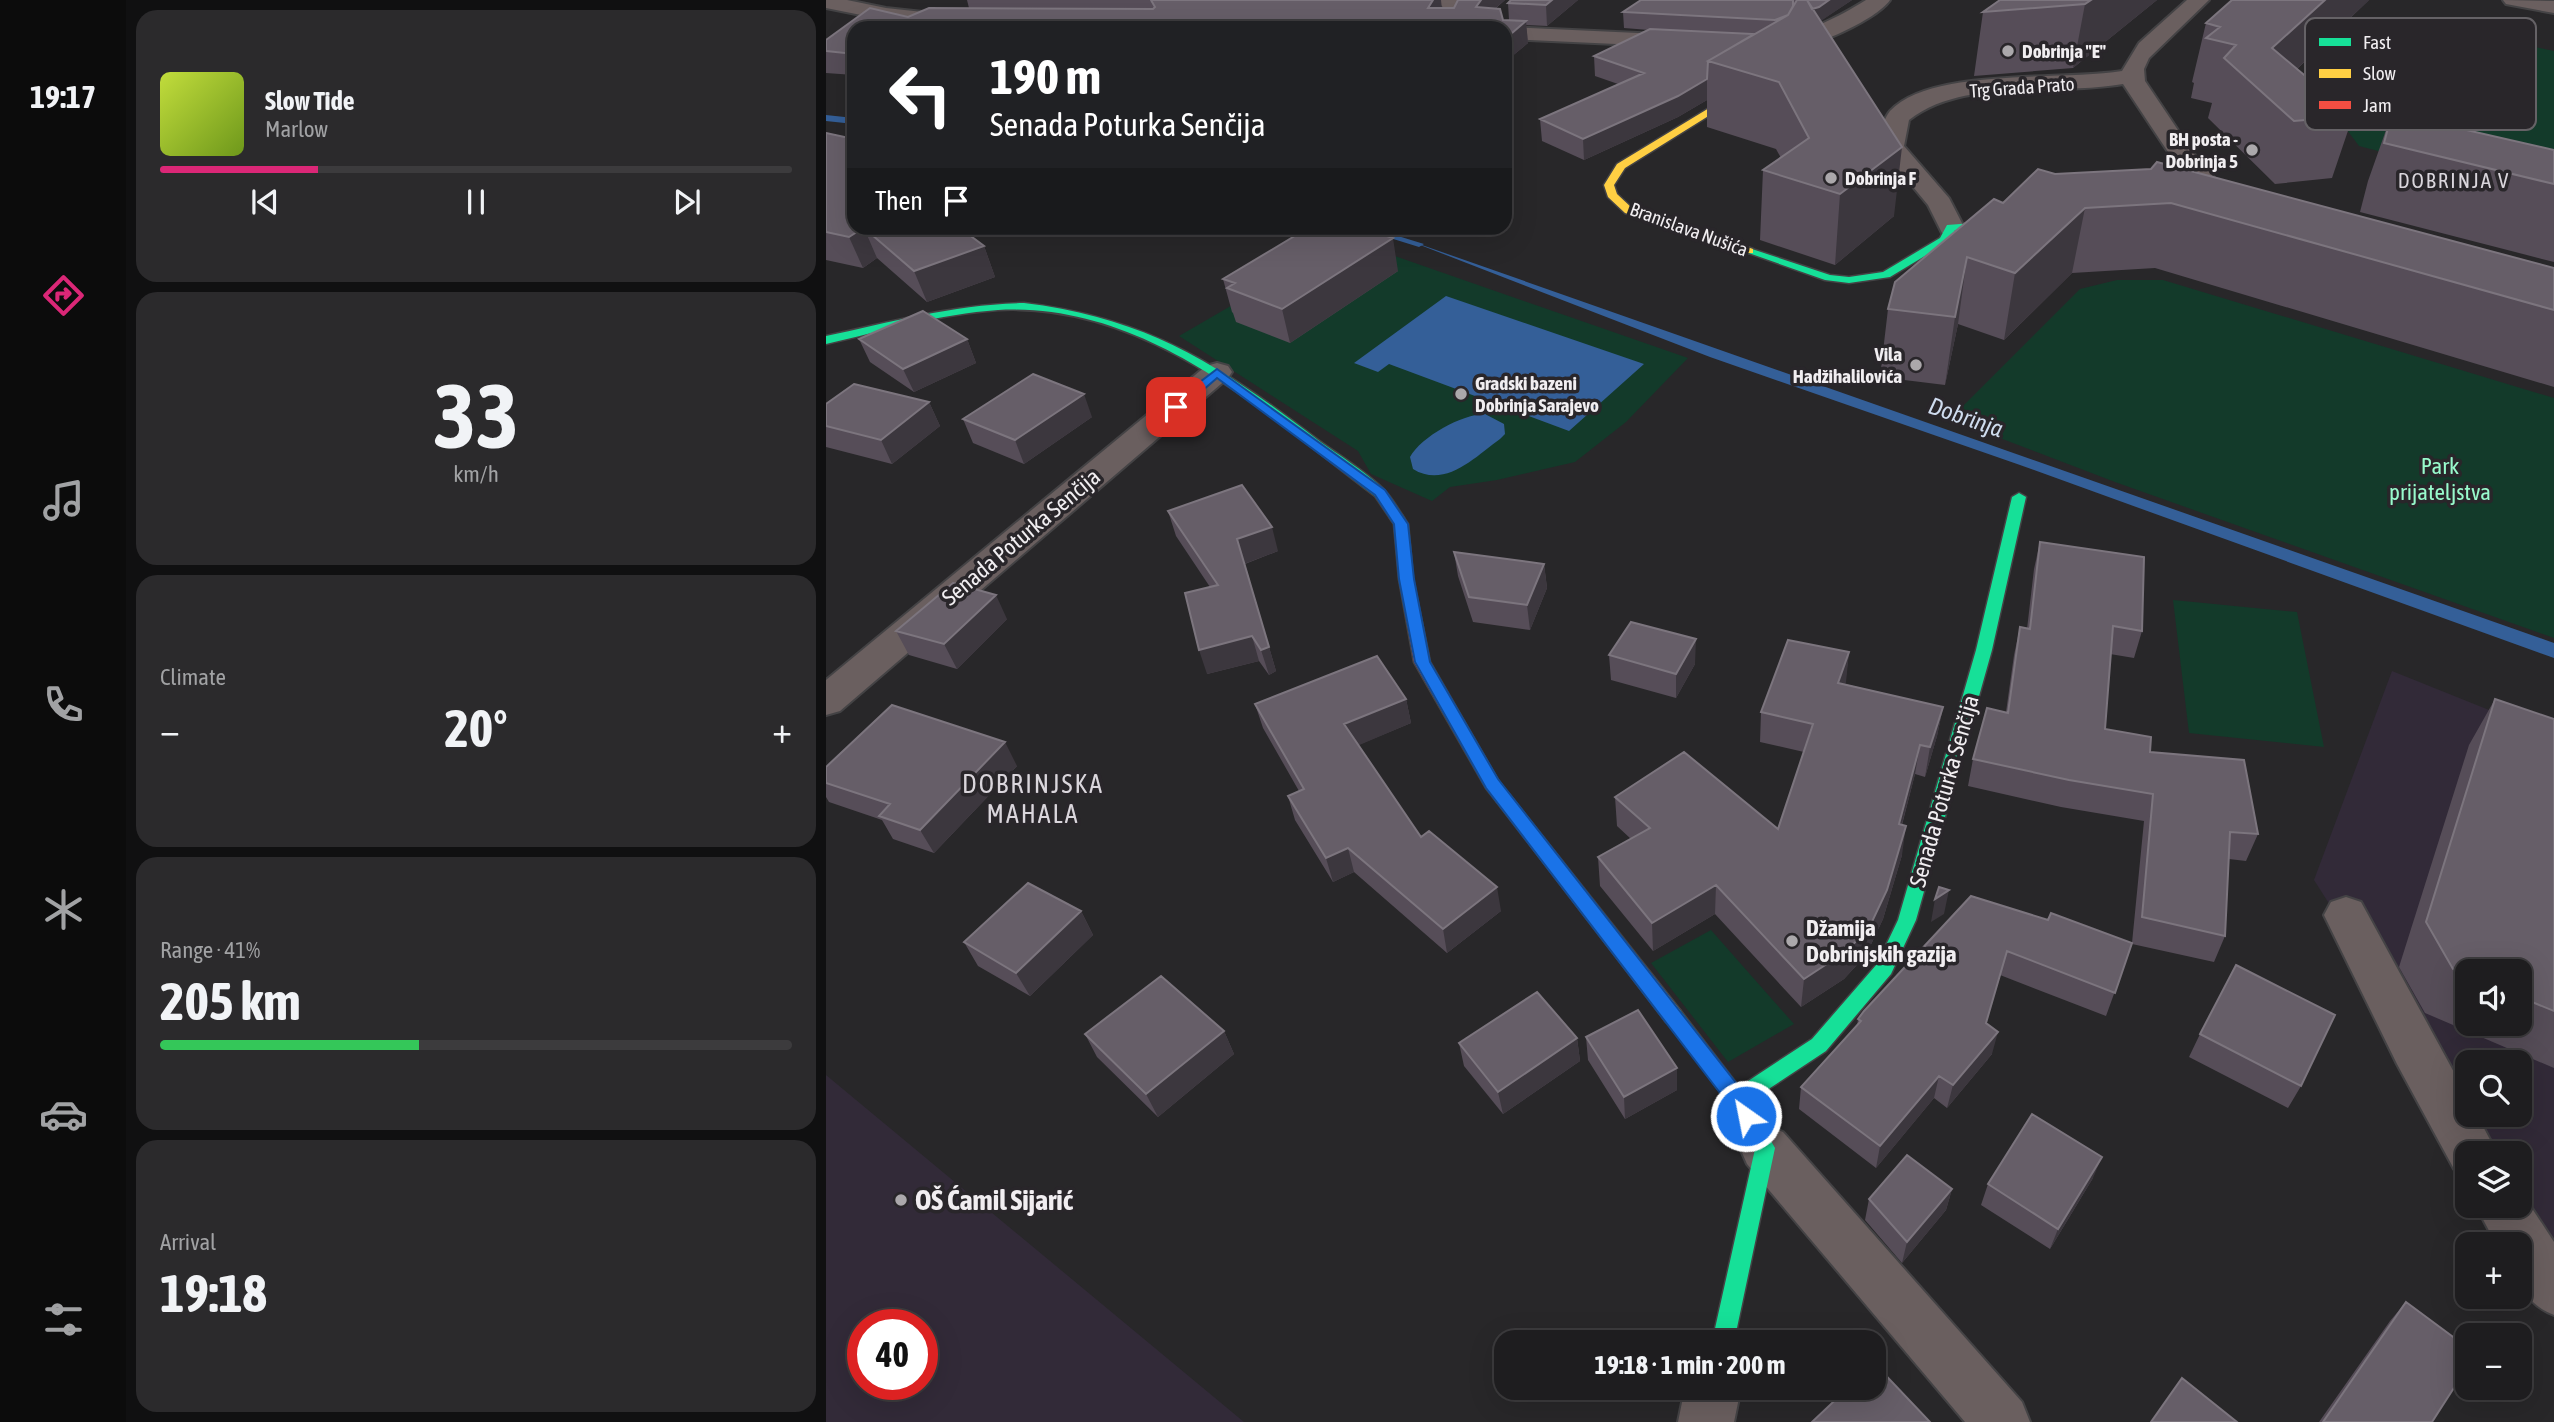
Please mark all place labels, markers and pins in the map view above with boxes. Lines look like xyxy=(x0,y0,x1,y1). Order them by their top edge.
place label: Dobrinja "E" xyxy=(2022,40,2106,62)
marker: Dobrinja "E" xyxy=(2000,43,2016,59)
place label: BH posta - Dobrinja 5 xyxy=(2165,128,2238,172)
marker: BH posta - Dobrinja 5 xyxy=(2244,142,2260,158)
place label: Dobrinja F xyxy=(1845,167,1917,189)
marker: Dobrinja F xyxy=(1823,170,1839,186)
place label: Vila Hadžihalilovića xyxy=(1793,343,1902,387)
marker: Vila Hadžihalilovića xyxy=(1908,357,1924,373)
place label: Gradski bazeni Dobrinja Sarajevo xyxy=(1475,372,1599,416)
pin xyxy=(1146,377,1206,437)
marker: Gradski bazeni Dobrinja Sarajevo xyxy=(1453,386,1469,402)
place label: Džamija Dobrinjskih gazija xyxy=(1806,915,1957,967)
marker: Džamija Dobrinjskih gazija xyxy=(1784,933,1800,949)
place label: OŠ Ćamil Sijarić xyxy=(915,1184,1074,1216)
marker: OŠ Ćamil Sijarić xyxy=(893,1192,909,1208)

